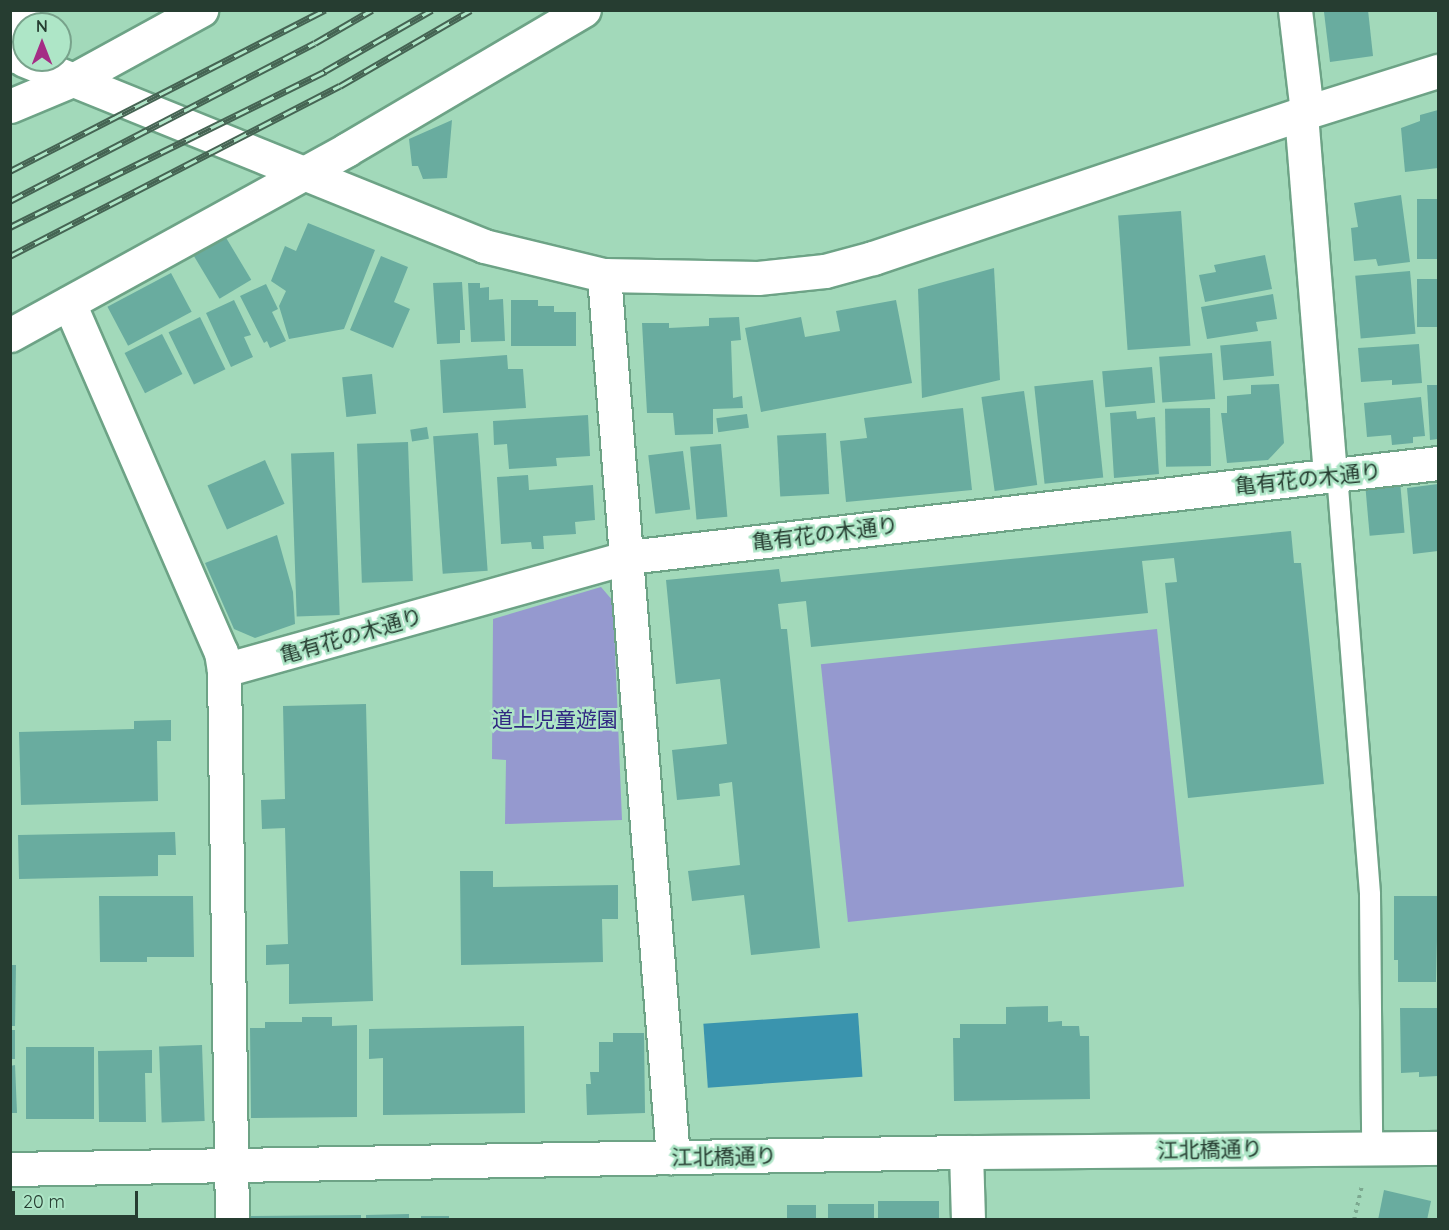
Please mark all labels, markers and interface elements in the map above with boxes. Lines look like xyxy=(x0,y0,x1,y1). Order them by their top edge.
north arrow xyxy=(12,12,72,72)
text: N xyxy=(36,16,48,36)
street label: 亀有花の木通り xyxy=(1234,458,1382,498)
street label: 亀有花の木通り xyxy=(751,512,899,554)
street label: 亀有花の木通り xyxy=(277,603,425,667)
park label: 道上児童遊園 xyxy=(492,706,618,732)
street label: 江北橋通り xyxy=(1157,1135,1263,1163)
street label: 江北橋通り xyxy=(671,1142,777,1170)
scale bar xyxy=(15,1179,141,1217)
text: 20 m xyxy=(23,1190,65,1213)

